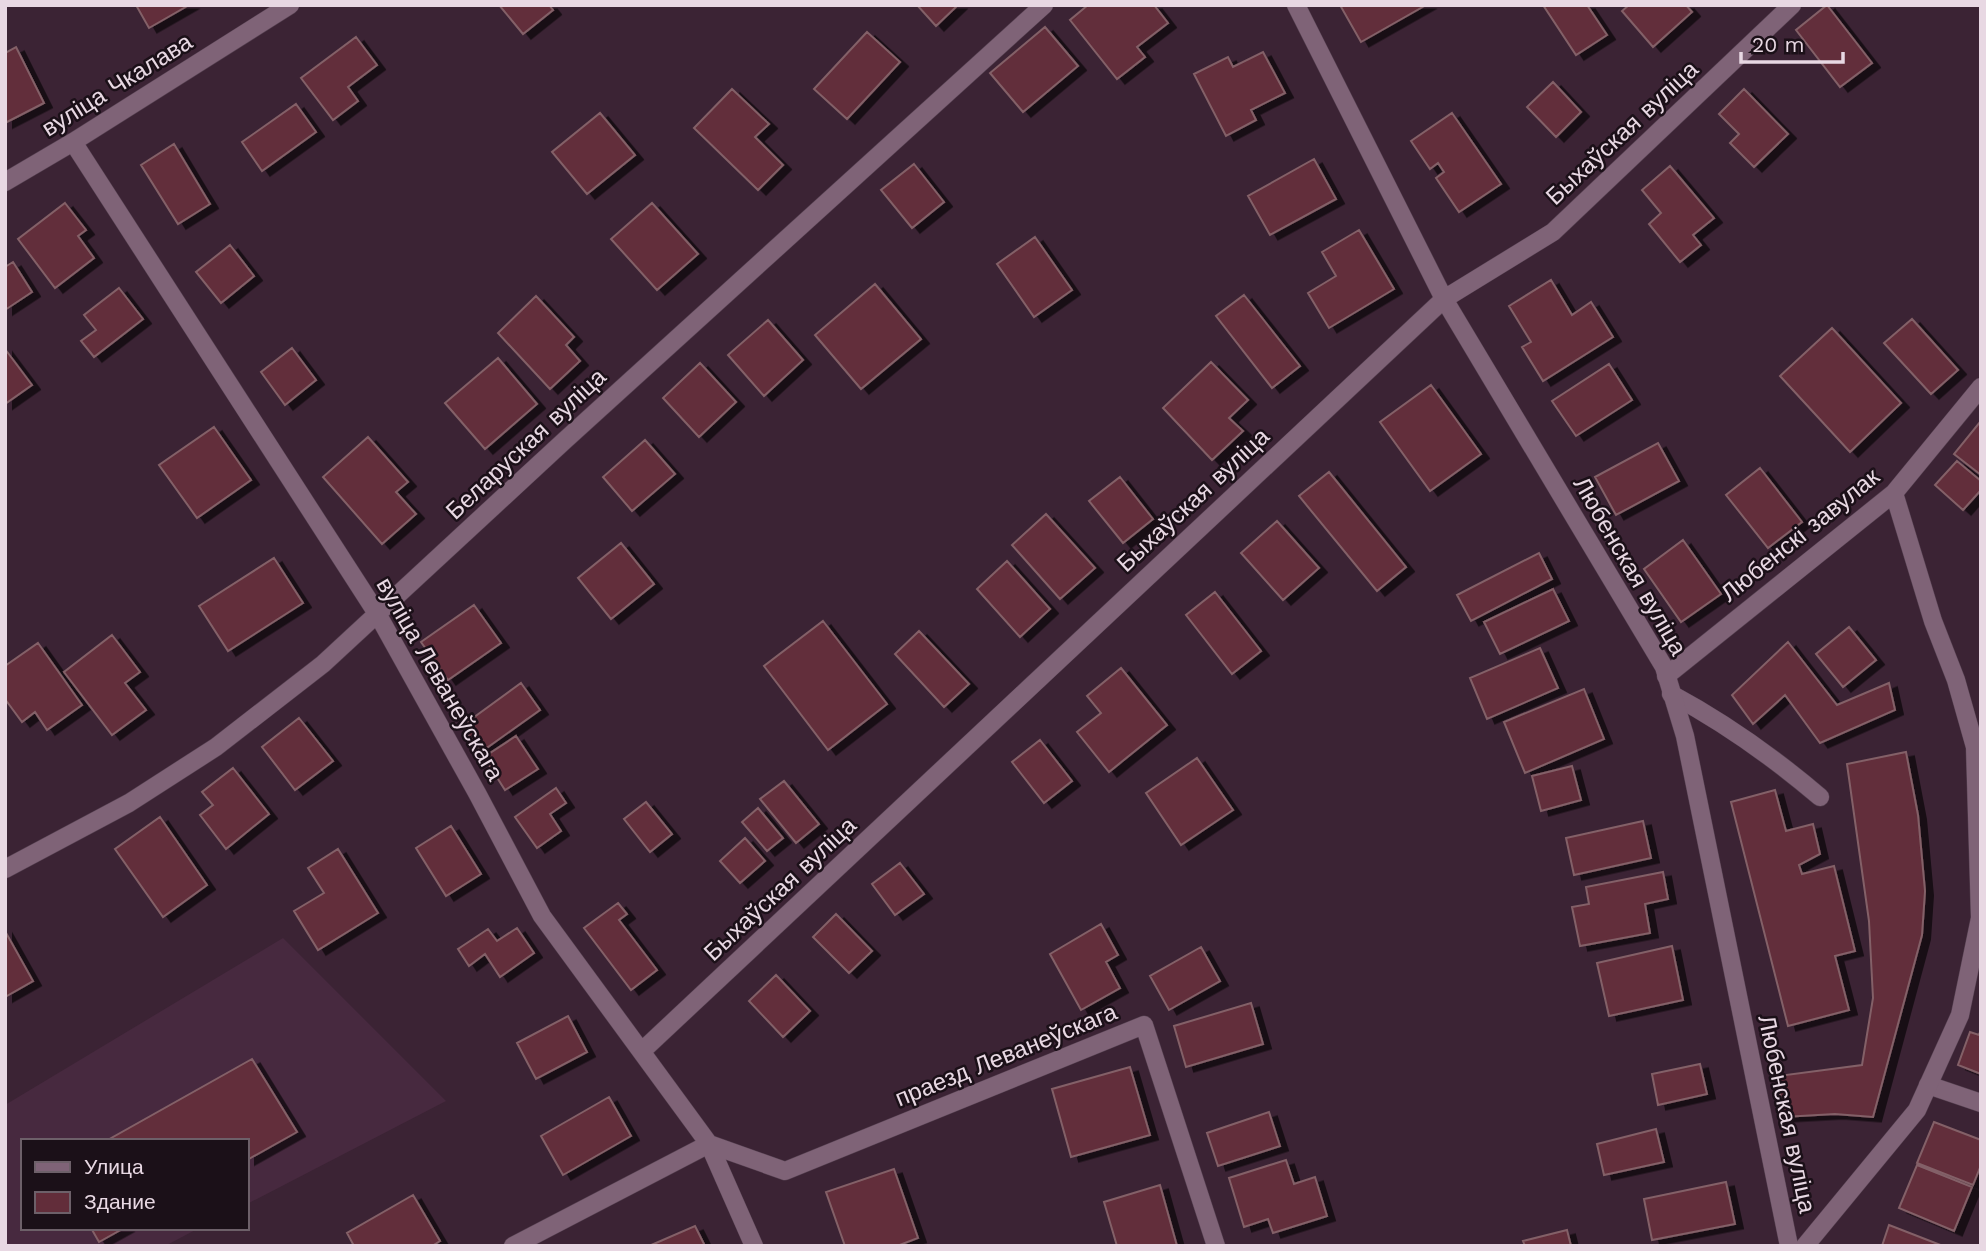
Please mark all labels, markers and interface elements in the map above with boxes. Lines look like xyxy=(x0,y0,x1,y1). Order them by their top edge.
scale bar xyxy=(1741,21,1842,65)
street label: вуліца Чкалава xyxy=(37,27,198,142)
text: 20 m xyxy=(1752,32,1804,57)
street label: Быхаўская вуліца xyxy=(1540,55,1704,211)
street label: Беларуская вуліца xyxy=(440,362,612,525)
street label: Быхаўская вуліца xyxy=(1111,422,1275,578)
street label: Любенскі завулак xyxy=(1715,462,1885,607)
street label: Любенская вуліца xyxy=(1567,472,1693,661)
street label: вуліца Леванеўскага xyxy=(370,572,510,786)
street label: Быхаўская вуліца xyxy=(698,811,862,967)
street label: праезд Леванеўскага xyxy=(891,997,1122,1112)
street label: Любенская вуліца xyxy=(1752,1013,1822,1216)
legend xyxy=(21,1139,248,1230)
text: Улица xyxy=(84,1154,144,1179)
text: Здание xyxy=(84,1189,156,1214)

